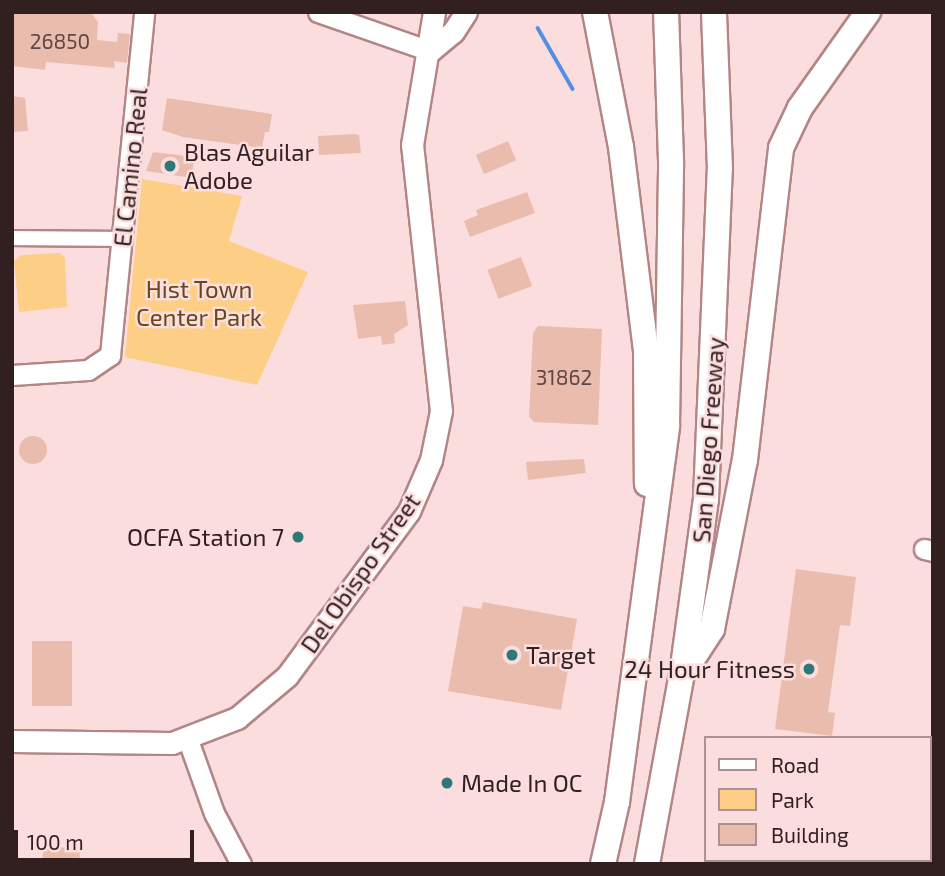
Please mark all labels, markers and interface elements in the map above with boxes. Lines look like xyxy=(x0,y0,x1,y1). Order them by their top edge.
house number: 26850 xyxy=(30,28,90,54)
street label: El Camino Real xyxy=(107,86,153,248)
place label: Blas Aguilar Adobe xyxy=(184,138,315,194)
marker: Blas Aguilar Adobe xyxy=(162,158,178,174)
park label: Hist Town Center Park xyxy=(136,275,262,331)
street label: San Diego Freeway xyxy=(686,336,730,544)
house number: 31862 xyxy=(536,364,592,390)
street label: Del Obispo Street xyxy=(294,487,426,659)
place label: OCFA Station 7 xyxy=(126,523,284,551)
marker: OCFA Station 7 xyxy=(290,529,306,545)
place label: Target xyxy=(526,641,596,669)
marker: Target xyxy=(504,647,520,663)
place label: 24 Hour Fitness xyxy=(624,655,795,683)
marker: 24 Hour Fitness xyxy=(801,661,817,677)
legend xyxy=(704,736,931,862)
text: Road xyxy=(771,752,819,777)
place label: Made In OC xyxy=(461,769,583,797)
marker: Made In OC xyxy=(439,775,455,791)
text: Park xyxy=(771,787,814,812)
scale bar xyxy=(18,816,198,860)
text: Building xyxy=(771,822,849,847)
text: 100 m xyxy=(27,829,84,854)

